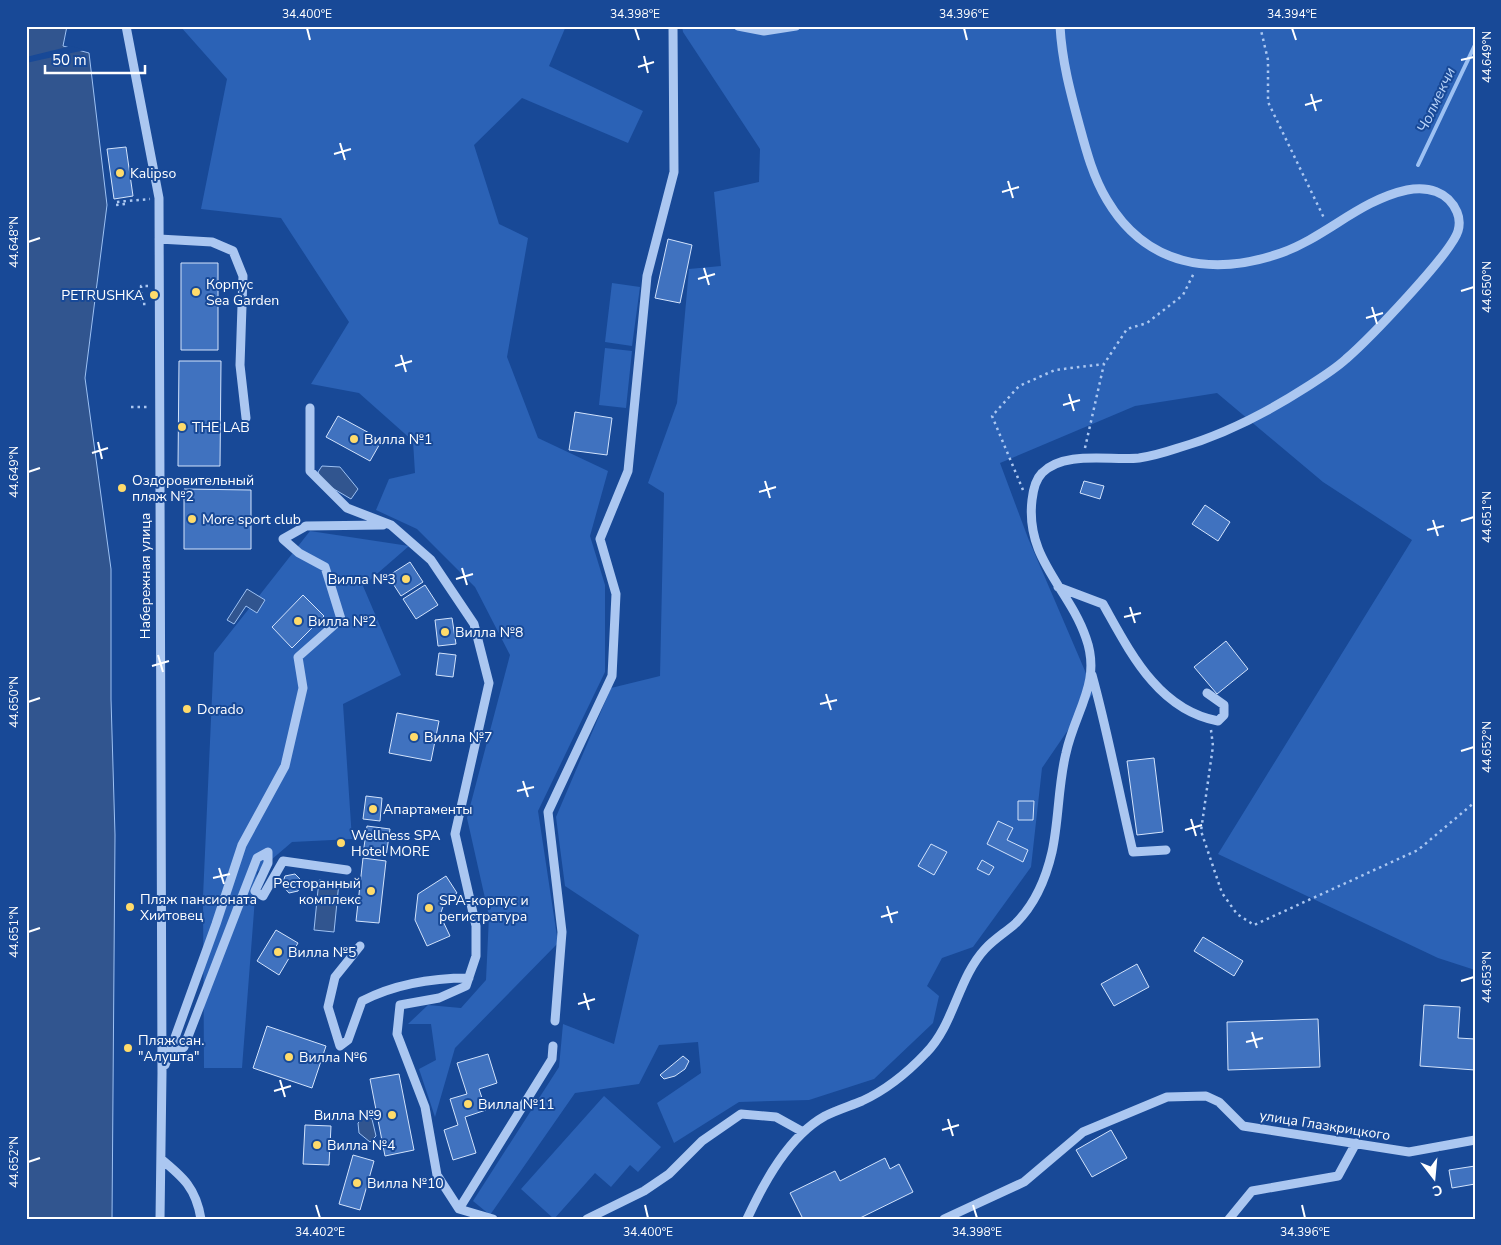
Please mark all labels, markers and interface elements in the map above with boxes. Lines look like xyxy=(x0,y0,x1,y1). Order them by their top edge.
text: 34.400°E xyxy=(282,6,332,22)
text: 34.398°E xyxy=(610,6,660,22)
text: 34.396°E xyxy=(939,6,989,22)
text: 34.394°E xyxy=(1267,6,1317,22)
text: 44.649°N xyxy=(1479,31,1495,83)
scale bar xyxy=(45,42,145,74)
text: 50 m xyxy=(52,50,87,70)
water label: Чолмекчи xyxy=(1412,64,1460,136)
place label: Kalipso xyxy=(130,164,176,183)
marker: Kalipso xyxy=(114,167,126,179)
text: 44.648°N xyxy=(6,216,22,268)
text: 44.650°N xyxy=(1479,261,1495,313)
place label: Корпус Sea Garden xyxy=(206,275,279,310)
place label: PETRUSHKA xyxy=(61,286,144,305)
marker: Корпус Sea Garden xyxy=(190,286,202,298)
marker: PETRUSHKA xyxy=(148,289,160,301)
place label: THE LAB xyxy=(192,418,250,437)
marker: THE LAB xyxy=(176,421,188,433)
place label: Вилла №1 xyxy=(364,430,432,449)
marker: Вилла №1 xyxy=(348,433,360,445)
text: 44.649°N xyxy=(6,446,22,498)
place label: Оздоровительный пляж №2 xyxy=(132,471,254,506)
marker: Оздоровительный пляж №2 xyxy=(116,482,128,494)
text: 44.651°N xyxy=(1479,491,1495,543)
place label: More sport club xyxy=(202,510,301,529)
street label: Набережная улица xyxy=(136,513,155,639)
marker: More sport club xyxy=(186,513,198,525)
place label: Вилла №3 xyxy=(328,570,396,589)
marker: Вилла №3 xyxy=(400,573,412,585)
place label: Вилла №2 xyxy=(308,612,376,631)
marker: Вилла №2 xyxy=(292,615,304,627)
place label: Вилла №8 xyxy=(455,623,523,642)
marker: Вилла №8 xyxy=(439,626,451,638)
text: 44.650°N xyxy=(6,676,22,728)
place label: Dorado xyxy=(197,700,244,719)
marker: Dorado xyxy=(181,703,193,715)
text: 44.652°N xyxy=(1479,721,1495,773)
place label: Вилла №7 xyxy=(424,728,492,747)
marker: Вилла №7 xyxy=(408,731,420,743)
place label: Апартаменты xyxy=(383,800,472,819)
marker: Апартаменты xyxy=(367,803,379,815)
place label: Wellness SPA Hotel MORE xyxy=(351,826,440,861)
marker: Wellness SPA Hotel MORE xyxy=(335,837,347,849)
place label: Ресторанный комплекс xyxy=(273,874,361,909)
marker: Ресторанный комплекс xyxy=(365,885,377,897)
place label: Пляж пансионата Хиитовец xyxy=(140,890,257,925)
place label: SPA-корпус и регистратура xyxy=(439,891,529,926)
marker: Пляж пансионата Хиитовец xyxy=(124,901,136,913)
marker: SPA-корпус и регистратура xyxy=(423,902,435,914)
text: 44.651°N xyxy=(6,906,22,958)
place label: Вилла №5 xyxy=(288,943,356,962)
marker: Вилла №5 xyxy=(272,946,284,958)
text: 44.653°N xyxy=(1479,951,1495,1003)
place label: Пляж сан. "Алушта" xyxy=(138,1031,204,1066)
marker: Пляж сан. "Алушта" xyxy=(122,1042,134,1054)
place label: Вилла №6 xyxy=(299,1048,367,1067)
marker: Вилла №6 xyxy=(283,1051,295,1063)
place label: Вилла №11 xyxy=(478,1095,555,1114)
marker: Вилла №11 xyxy=(462,1098,474,1110)
place label: Вилла №9 xyxy=(314,1106,382,1125)
street label: улица Глазкрицкого xyxy=(1258,1106,1392,1145)
marker: Вилла №9 xyxy=(386,1109,398,1121)
text: 44.652°N xyxy=(6,1136,22,1188)
place label: Вилла №4 xyxy=(327,1136,395,1155)
marker: Вилла №4 xyxy=(311,1139,323,1151)
north arrow xyxy=(1408,1152,1458,1202)
place label: Вилла №10 xyxy=(367,1174,444,1193)
marker: Вилла №10 xyxy=(351,1177,363,1189)
text: С xyxy=(1430,1180,1445,1201)
text: 34.402°E xyxy=(295,1224,345,1240)
text: 34.400°E xyxy=(623,1224,673,1240)
text: 34.398°E xyxy=(952,1224,1002,1240)
text: 34.396°E xyxy=(1280,1224,1330,1240)

